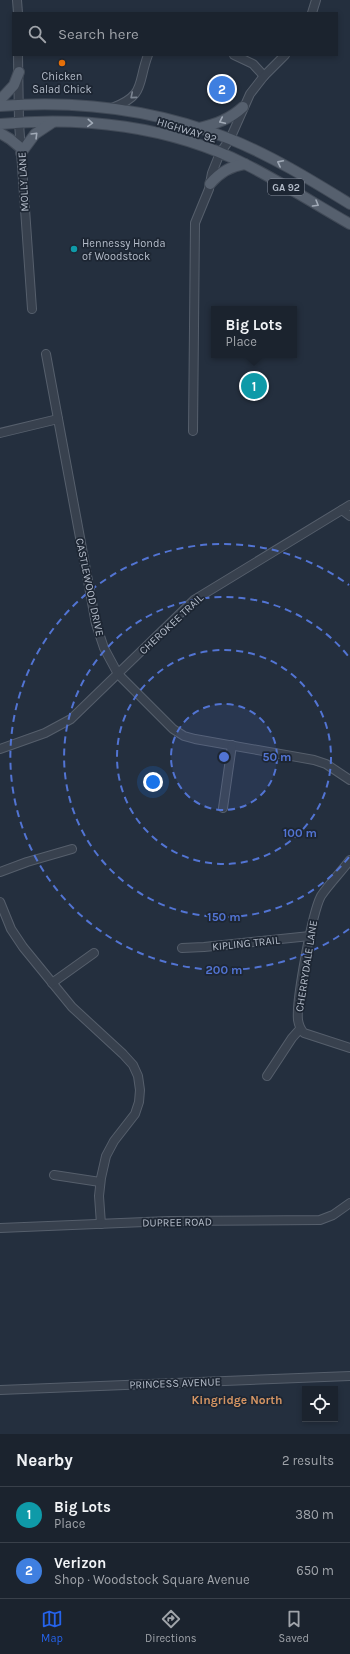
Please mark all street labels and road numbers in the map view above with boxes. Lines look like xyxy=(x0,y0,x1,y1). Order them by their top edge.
street label: HIGHWAY 92 xyxy=(155,115,218,146)
street label: MOLLY LANE xyxy=(15,152,32,212)
road number: GA 92 xyxy=(268,179,304,195)
street label: CASTLEWOOD DRIVE xyxy=(73,537,106,637)
street label: CHEROKEE TRAIL xyxy=(137,591,207,657)
street label: CHERRYDALE LANE xyxy=(293,919,320,1013)
street label: KIPLING TRAIL xyxy=(212,933,281,954)
street label: DUPREE ROAD xyxy=(142,1215,212,1230)
street label: PRINCESS AVENUE xyxy=(129,1375,221,1392)

